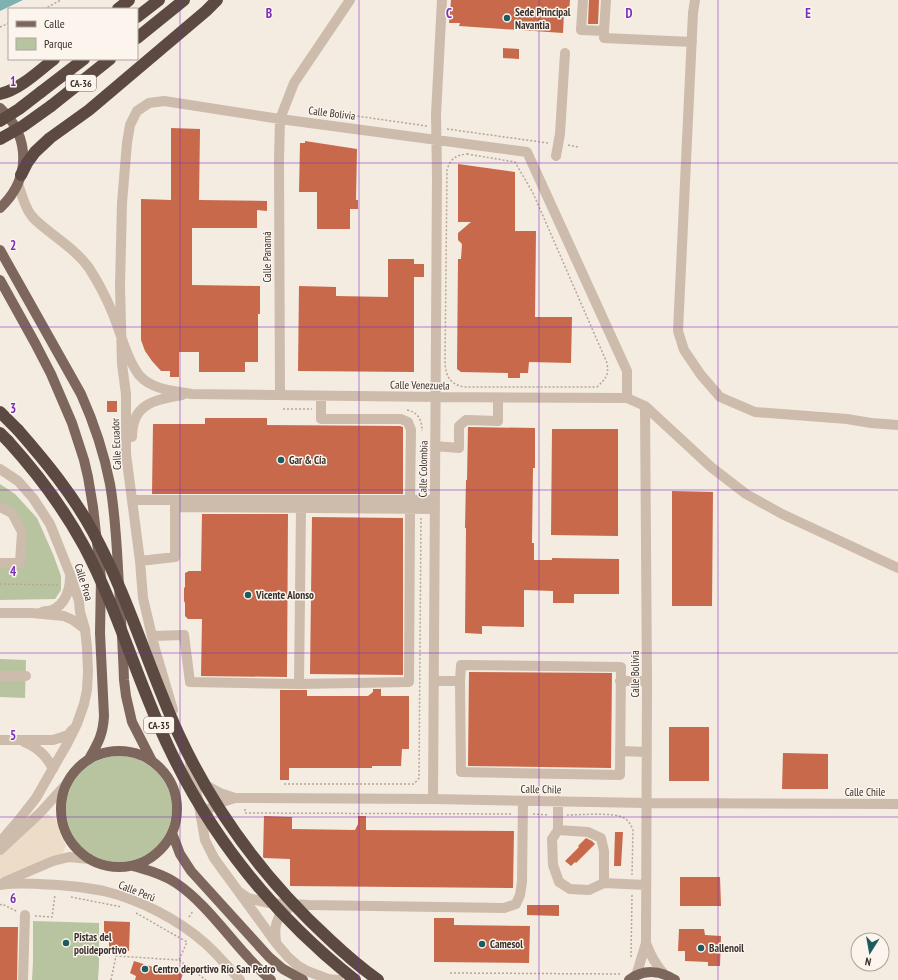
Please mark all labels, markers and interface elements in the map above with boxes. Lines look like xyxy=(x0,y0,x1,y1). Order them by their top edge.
text: B xyxy=(266,5,272,22)
text: C xyxy=(446,5,452,22)
place label: Sede Principal Navantia xyxy=(515,5,571,32)
text: D xyxy=(626,5,633,22)
text: E xyxy=(805,5,811,22)
legend xyxy=(8,8,138,60)
marker: Sede Principal Navantia xyxy=(502,13,512,23)
text: Calle xyxy=(44,16,65,31)
text: Parque xyxy=(44,36,73,51)
text: 1 xyxy=(10,73,16,90)
road number: CA-36 xyxy=(66,75,96,91)
street label: Calle Bolivia xyxy=(308,103,356,123)
street label: Calle Panamá xyxy=(260,231,274,283)
text: 2 xyxy=(10,237,16,254)
street label: Calle Venezuela xyxy=(390,377,450,393)
text: 3 xyxy=(10,400,16,417)
street label: Calle Ecuador xyxy=(108,418,124,470)
street label: Calle Colombia xyxy=(416,440,430,498)
place label: Gar & Cía xyxy=(289,453,327,467)
marker: Gar & Cía xyxy=(276,455,286,465)
street label: Calle Proa xyxy=(72,562,96,602)
text: 4 xyxy=(10,563,17,580)
place label: Vicente Alonso xyxy=(255,588,314,602)
marker: Vicente Alonso xyxy=(243,590,253,600)
street label: Calle Bolivia xyxy=(628,650,642,698)
road number: CA-35 xyxy=(144,717,174,733)
text: 5 xyxy=(10,727,16,744)
street label: Calle Chile xyxy=(521,782,562,796)
street label: Calle Chile xyxy=(845,785,886,799)
street label: Calle Perú xyxy=(117,878,158,904)
text: 6 xyxy=(10,890,16,907)
place label: Pistas del polideportivo xyxy=(74,930,127,957)
north arrow xyxy=(850,932,890,972)
place label: Camesol xyxy=(490,937,523,951)
marker: Pistas del polideportivo xyxy=(61,938,71,948)
marker: Camesol xyxy=(477,939,487,949)
place label: Ballenoil xyxy=(709,941,744,955)
marker: Ballenoil xyxy=(696,943,706,953)
text: N xyxy=(864,954,872,969)
place label: Centro deportivo Río San Pedro xyxy=(153,962,275,976)
marker: Centro deportivo Río San Pedro xyxy=(140,964,150,974)

